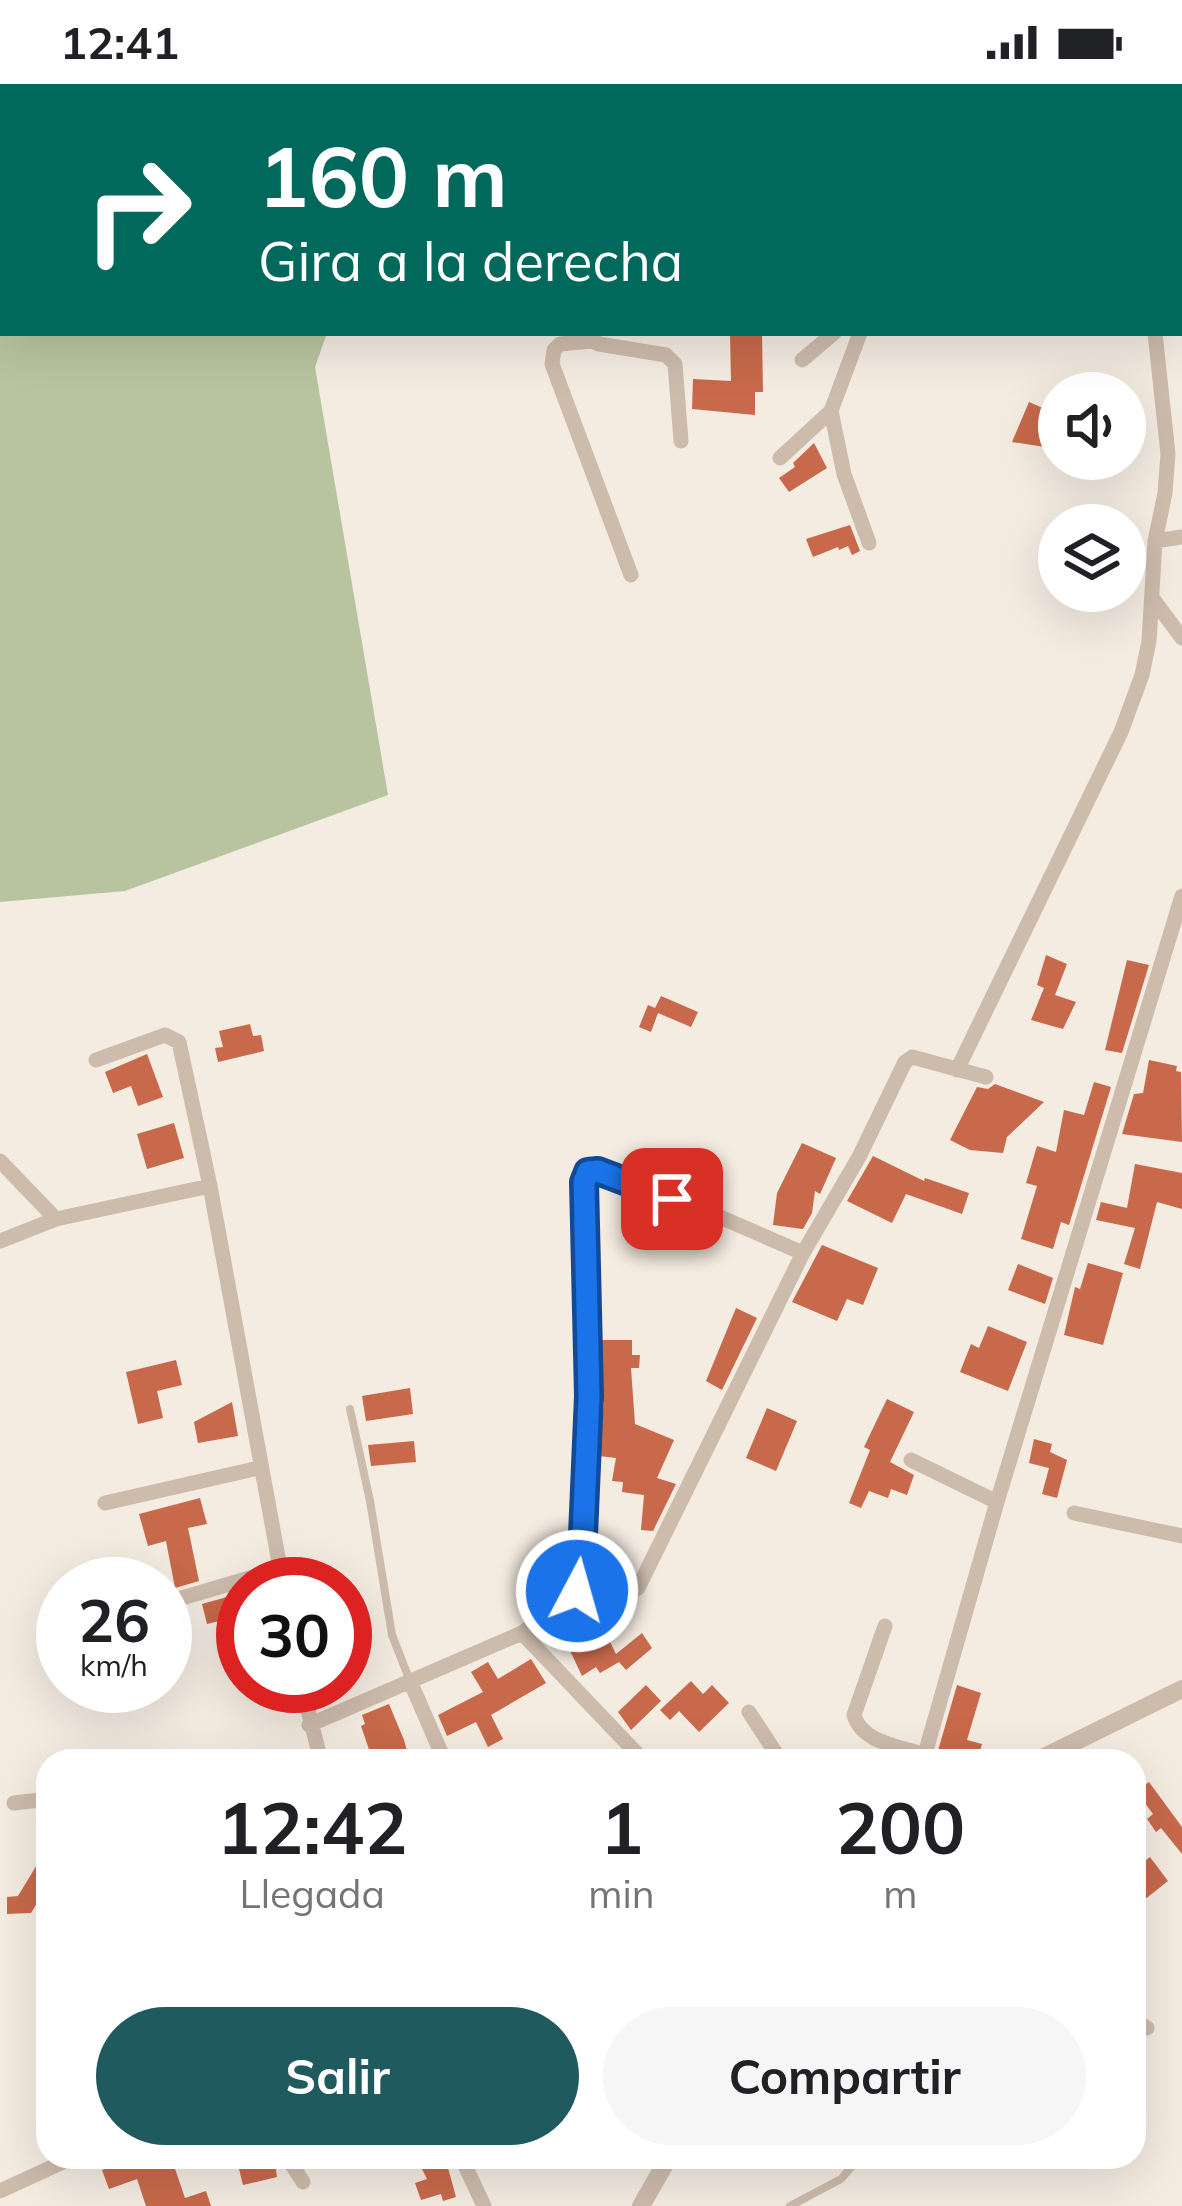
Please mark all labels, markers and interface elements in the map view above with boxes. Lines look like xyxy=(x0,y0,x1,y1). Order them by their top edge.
text: 12:41 xyxy=(60,14,179,70)
text: 160 m xyxy=(258,123,508,228)
icon: right xyxy=(60,132,216,288)
text: Gira a la derecha xyxy=(258,227,683,295)
map controls xyxy=(1038,372,1146,612)
button: sound xyxy=(1038,372,1146,480)
button: layers xyxy=(1038,504,1146,612)
pin xyxy=(621,1148,723,1250)
icon: arrive xyxy=(639,1166,705,1232)
position arrow xyxy=(514,1528,640,1654)
speed limit sign: 30 xyxy=(216,1557,372,1713)
text: 26 xyxy=(78,1582,150,1657)
text: km/h xyxy=(80,1646,148,1684)
text: 12:42 xyxy=(217,1782,407,1872)
text: 1 xyxy=(600,1782,643,1872)
text: 200 xyxy=(836,1782,965,1872)
text: Llegada xyxy=(239,1869,385,1918)
text: min xyxy=(588,1869,655,1918)
text: m xyxy=(883,1869,917,1918)
button: Salir xyxy=(96,2007,579,2145)
button: Compartir xyxy=(603,2007,1086,2145)

